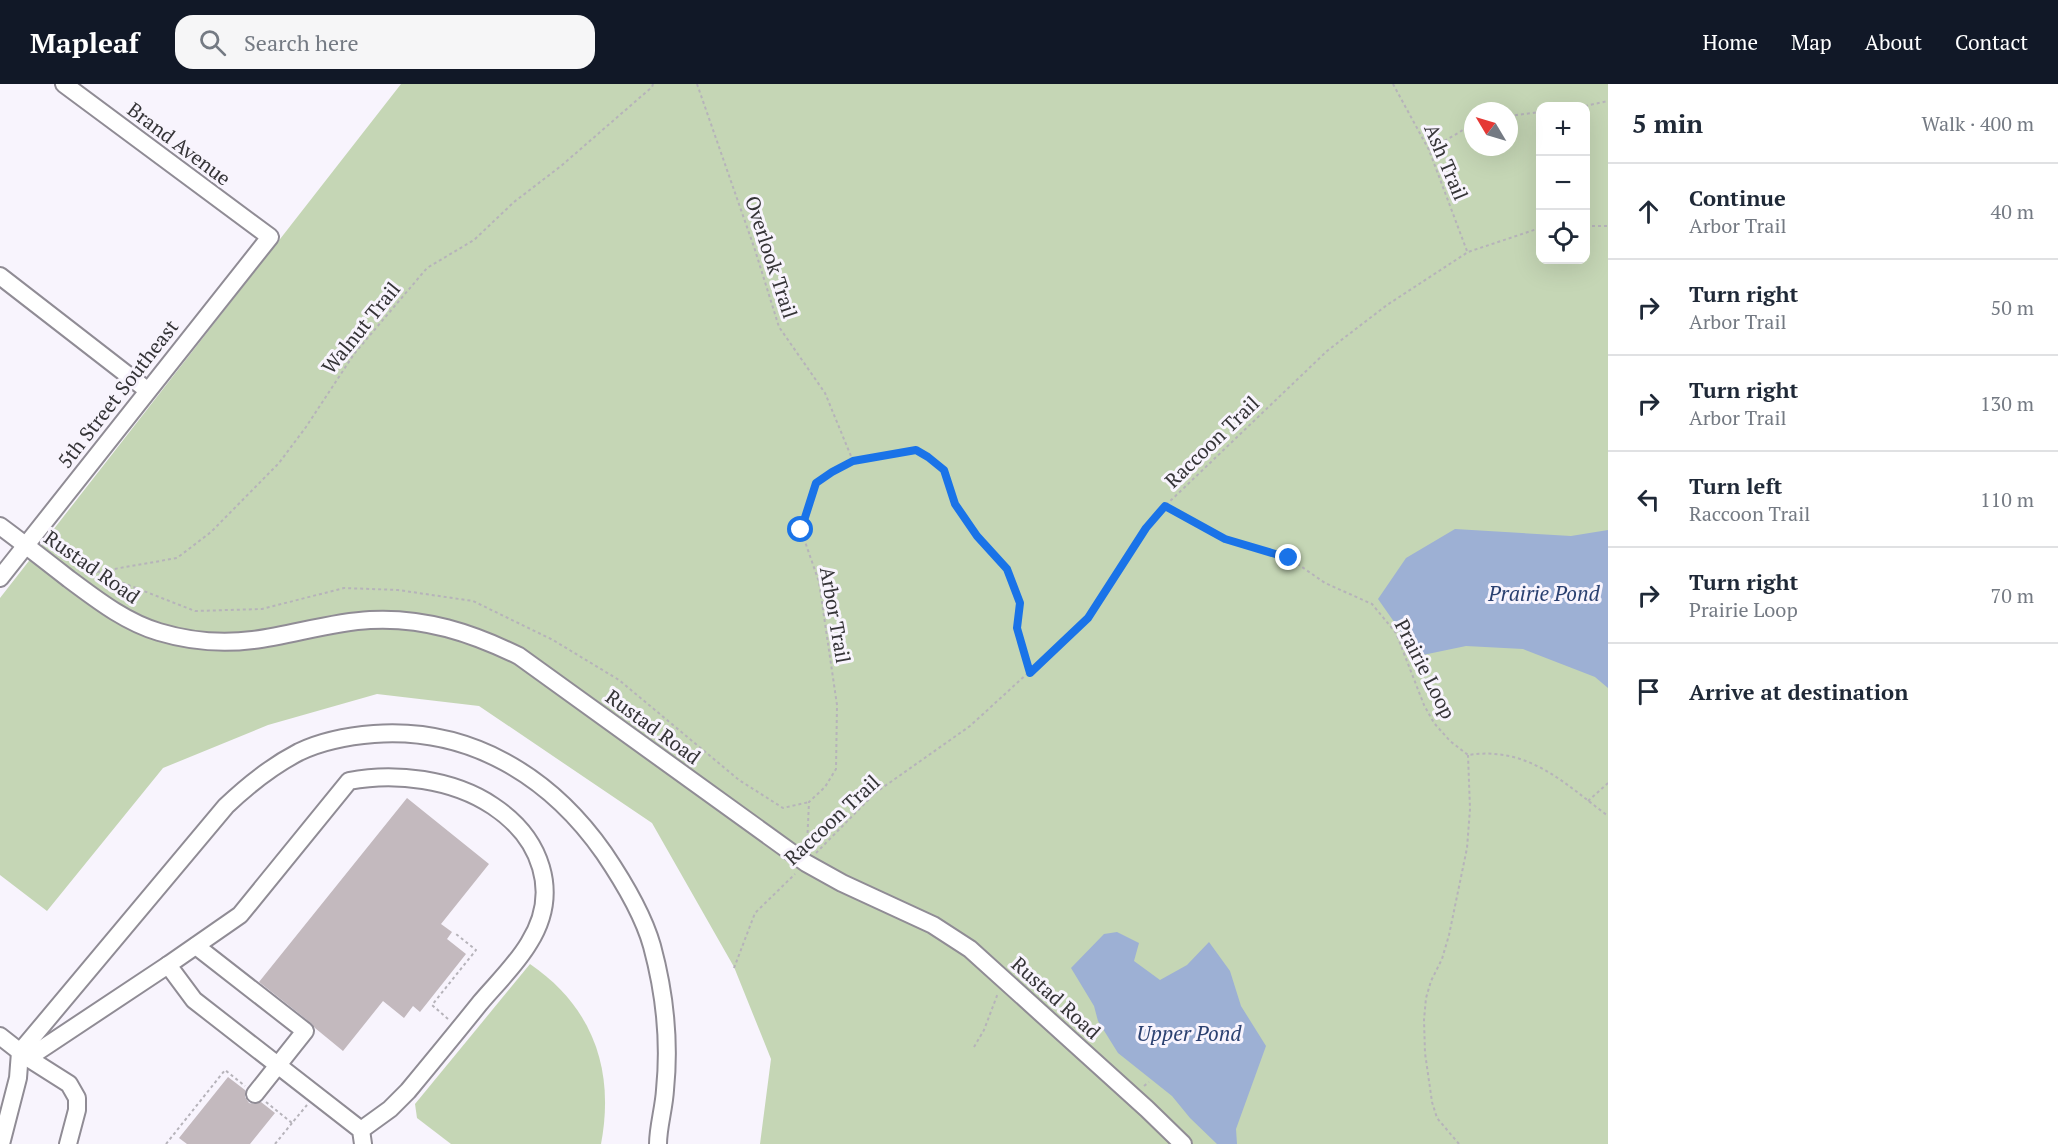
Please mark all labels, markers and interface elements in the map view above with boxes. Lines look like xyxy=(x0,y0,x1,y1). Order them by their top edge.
search box xyxy=(175,15,595,69)
text: Mapleaf xyxy=(30,24,139,61)
icon: search xyxy=(196,26,229,59)
text: Search here xyxy=(244,28,358,57)
text: Home xyxy=(1702,28,1758,56)
text: Map xyxy=(1791,28,1832,56)
text: About xyxy=(1865,28,1922,56)
text: Contact xyxy=(1955,28,2028,56)
street label: Brand Avenue xyxy=(122,96,237,191)
north arrow xyxy=(1464,102,1518,156)
map controls xyxy=(1536,102,1590,264)
button: + xyxy=(1536,102,1590,156)
text: 5 min xyxy=(1632,106,1703,140)
text: Walk · 400 m xyxy=(1922,110,2034,137)
street label: Ash Trail xyxy=(1418,119,1475,204)
button: − xyxy=(1536,156,1590,210)
text: Continue xyxy=(1689,183,1786,212)
street label: Overlook Trail xyxy=(739,192,804,322)
icon: ahead xyxy=(1632,195,1665,228)
text: 40 m xyxy=(1991,198,2034,225)
button: locate xyxy=(1536,210,1590,264)
text: Arbor Trail xyxy=(1689,212,1786,239)
street label: Walnut Trail xyxy=(315,276,406,379)
text: Turn right xyxy=(1689,279,1798,308)
icon: right xyxy=(1632,291,1665,324)
text: 50 m xyxy=(1991,294,2034,321)
text: Arbor Trail xyxy=(1689,308,1786,335)
street label: 5th Street Southeast xyxy=(51,313,184,474)
text: Turn right xyxy=(1689,375,1798,404)
icon: right xyxy=(1632,387,1665,420)
street label: Raccoon Trail xyxy=(1159,390,1265,493)
text: 130 m xyxy=(1980,390,2034,417)
text: Arbor Trail xyxy=(1689,404,1786,431)
text: Turn left xyxy=(1689,471,1782,500)
icon: left xyxy=(1632,483,1665,516)
text: 110 m xyxy=(1980,486,2034,513)
text: Raccoon Trail xyxy=(1689,500,1810,527)
route start xyxy=(787,516,813,542)
street label: Rustad Road xyxy=(39,524,145,609)
route end xyxy=(1275,544,1301,570)
street label: Arbor Trail xyxy=(814,565,857,665)
text: Turn right xyxy=(1689,567,1798,596)
water label: Prairie Pond xyxy=(1487,579,1601,607)
icon: right xyxy=(1632,579,1665,612)
text: 70 m xyxy=(1991,582,2034,609)
text: Prairie Loop xyxy=(1689,596,1798,623)
street label: Prairie Loop xyxy=(1389,614,1462,723)
icon: arrive xyxy=(1632,675,1665,708)
text: Arrive at destination xyxy=(1689,677,1908,706)
street label: Rustad Road xyxy=(600,683,706,770)
street label: Raccoon Trail xyxy=(778,768,885,871)
street label: Rustad Road xyxy=(1006,950,1107,1045)
water label: Upper Pond xyxy=(1136,1019,1242,1047)

